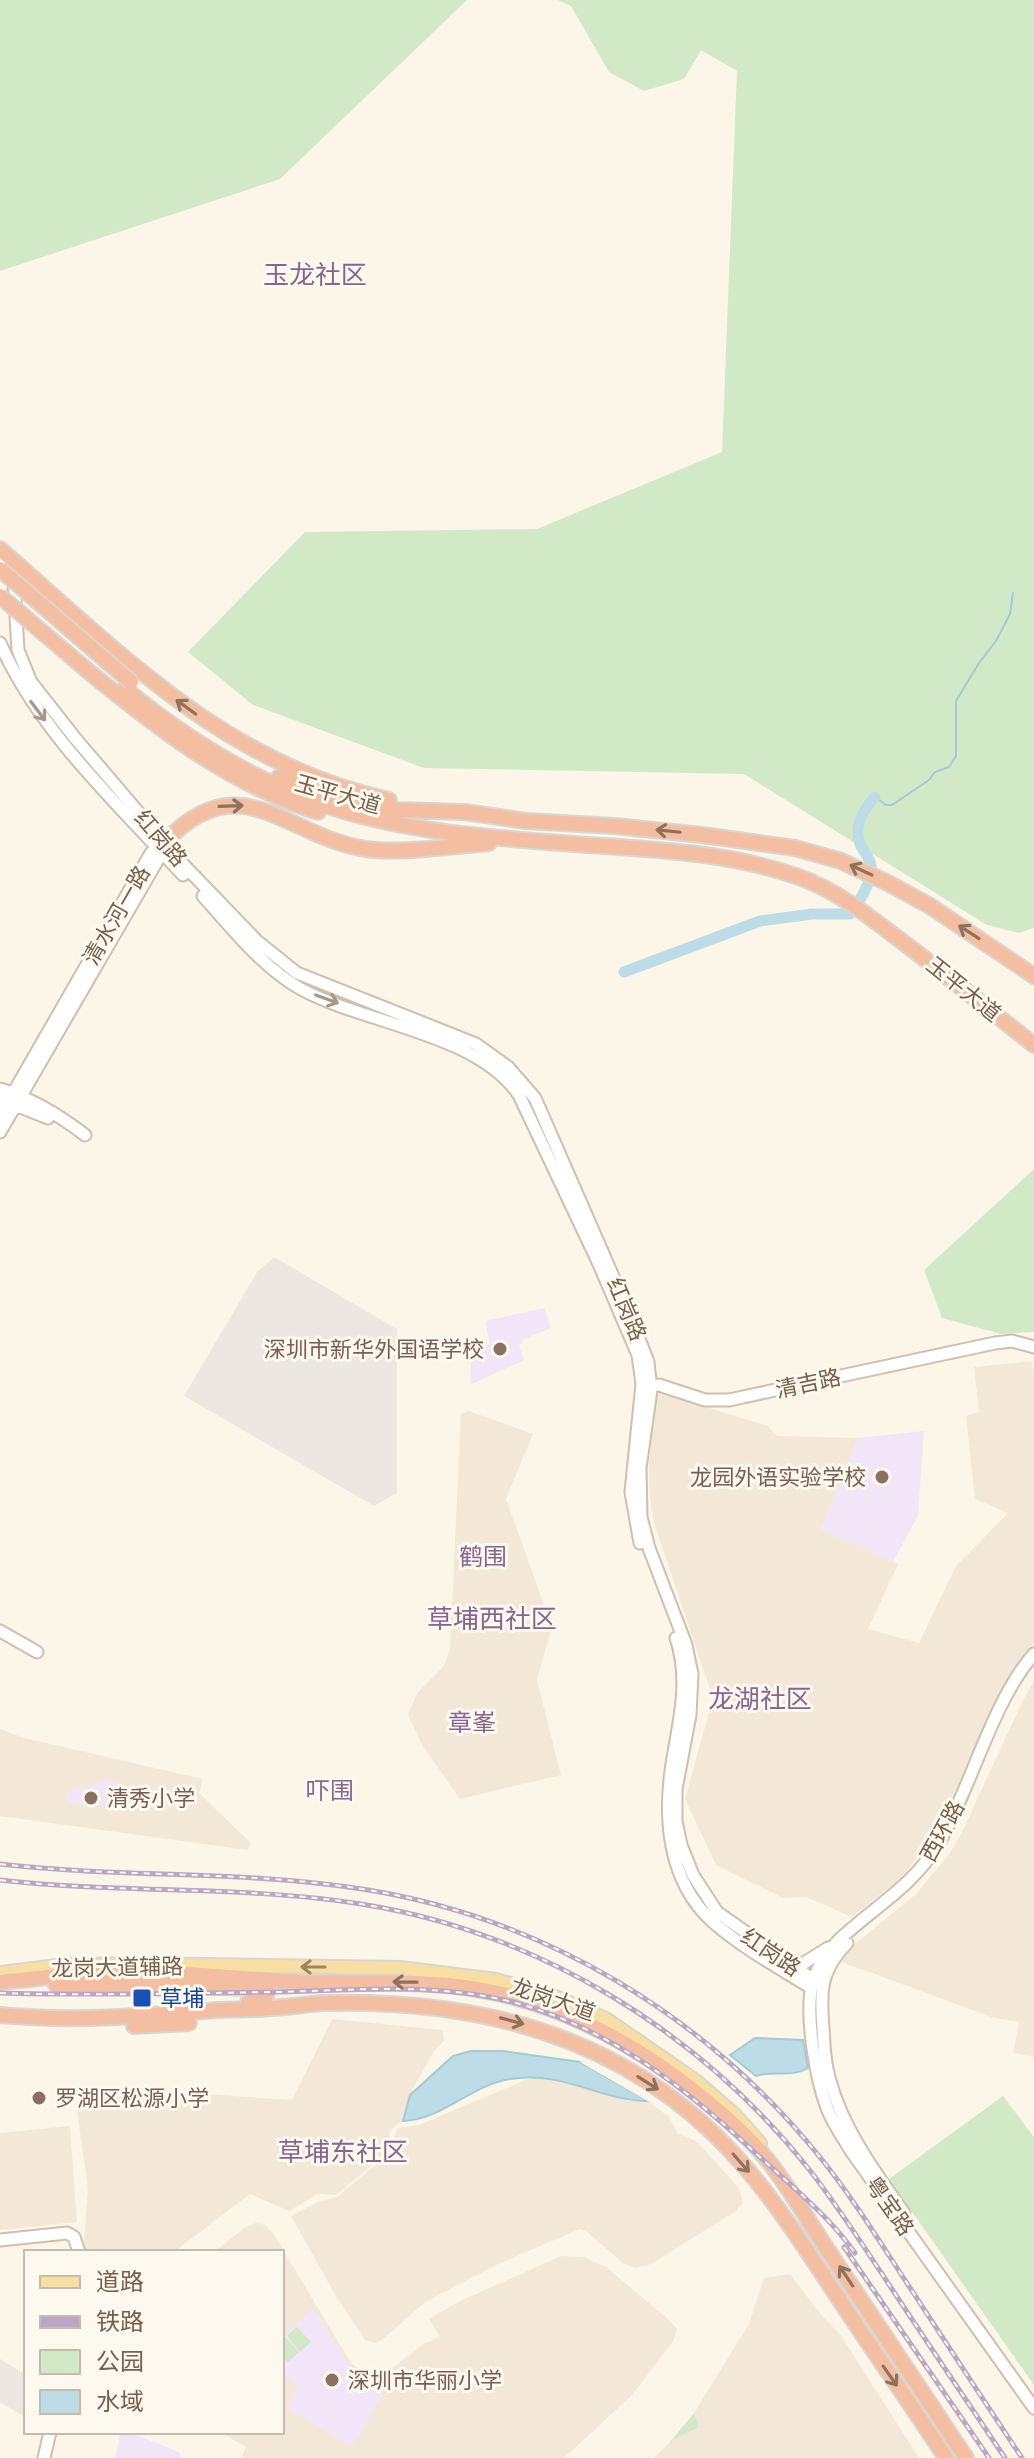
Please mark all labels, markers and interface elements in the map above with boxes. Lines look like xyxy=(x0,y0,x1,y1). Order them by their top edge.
district label: 玉龙社区 xyxy=(263,259,367,290)
one-way arrow xyxy=(176,698,197,715)
one-way arrow xyxy=(29,700,46,721)
street label: 玉平大道 xyxy=(292,769,384,819)
one-way arrow xyxy=(218,799,244,814)
street label: 红岗路 xyxy=(130,805,192,871)
one-way arrow xyxy=(655,824,681,839)
street label: 清水河一路 xyxy=(77,861,155,969)
one-way arrow xyxy=(849,862,873,877)
one-way arrow xyxy=(959,923,981,940)
street label: 玉平大道 xyxy=(922,951,1006,1027)
one-way arrow xyxy=(314,993,338,1007)
street label: 红岗路 xyxy=(602,1274,652,1344)
place label: 深圳市新华外国语学校 xyxy=(264,1336,484,1362)
marker: 深圳市新华外国语学校 xyxy=(491,1340,509,1358)
street label: 清吉路 xyxy=(773,1363,843,1403)
place label: 龙园外语实验学校 xyxy=(690,1464,866,1490)
marker: 龙园外语实验学校 xyxy=(873,1468,891,1486)
district label: 鹤围 xyxy=(459,1542,507,1571)
district label: 草埔西社区 xyxy=(427,1603,557,1634)
district label: 龙湖社区 xyxy=(708,1683,812,1714)
district label: 章峯 xyxy=(448,1708,496,1737)
district label: 吓围 xyxy=(306,1776,354,1805)
place label: 清秀小学 xyxy=(107,1785,195,1811)
marker: 清秀小学 xyxy=(82,1789,100,1807)
street label: 西环路 xyxy=(915,1796,969,1866)
street label: 红岗路 xyxy=(736,1923,806,1981)
street label: 龙岗大道辅路 xyxy=(51,1953,183,1981)
one-way arrow xyxy=(300,1959,327,1975)
street label: 龙岗大道 xyxy=(507,1972,599,2026)
one-way arrow xyxy=(392,1975,419,1990)
place label: 草埔 xyxy=(160,1985,204,2011)
marker: 草埔 xyxy=(131,1987,153,2009)
one-way arrow xyxy=(498,2014,524,2029)
one-way arrow xyxy=(636,2076,659,2092)
place label: 罗湖区松源小学 xyxy=(55,2085,209,2111)
marker: 罗湖区松源小学 xyxy=(30,2089,48,2107)
district label: 草埔东社区 xyxy=(278,2136,408,2167)
one-way arrow xyxy=(732,2153,750,2173)
street label: 粤宝路 xyxy=(860,2172,920,2240)
legend xyxy=(24,2250,284,2434)
one-way arrow xyxy=(837,2266,854,2288)
text: 道路 xyxy=(96,2267,144,2296)
text: 铁路 xyxy=(96,2307,144,2336)
text: 公园 xyxy=(96,2347,144,2376)
one-way arrow xyxy=(882,2364,898,2386)
place label: 深圳市华丽小学 xyxy=(348,2367,502,2393)
marker: 深圳市华丽小学 xyxy=(323,2371,341,2389)
text: 水域 xyxy=(96,2387,144,2416)

